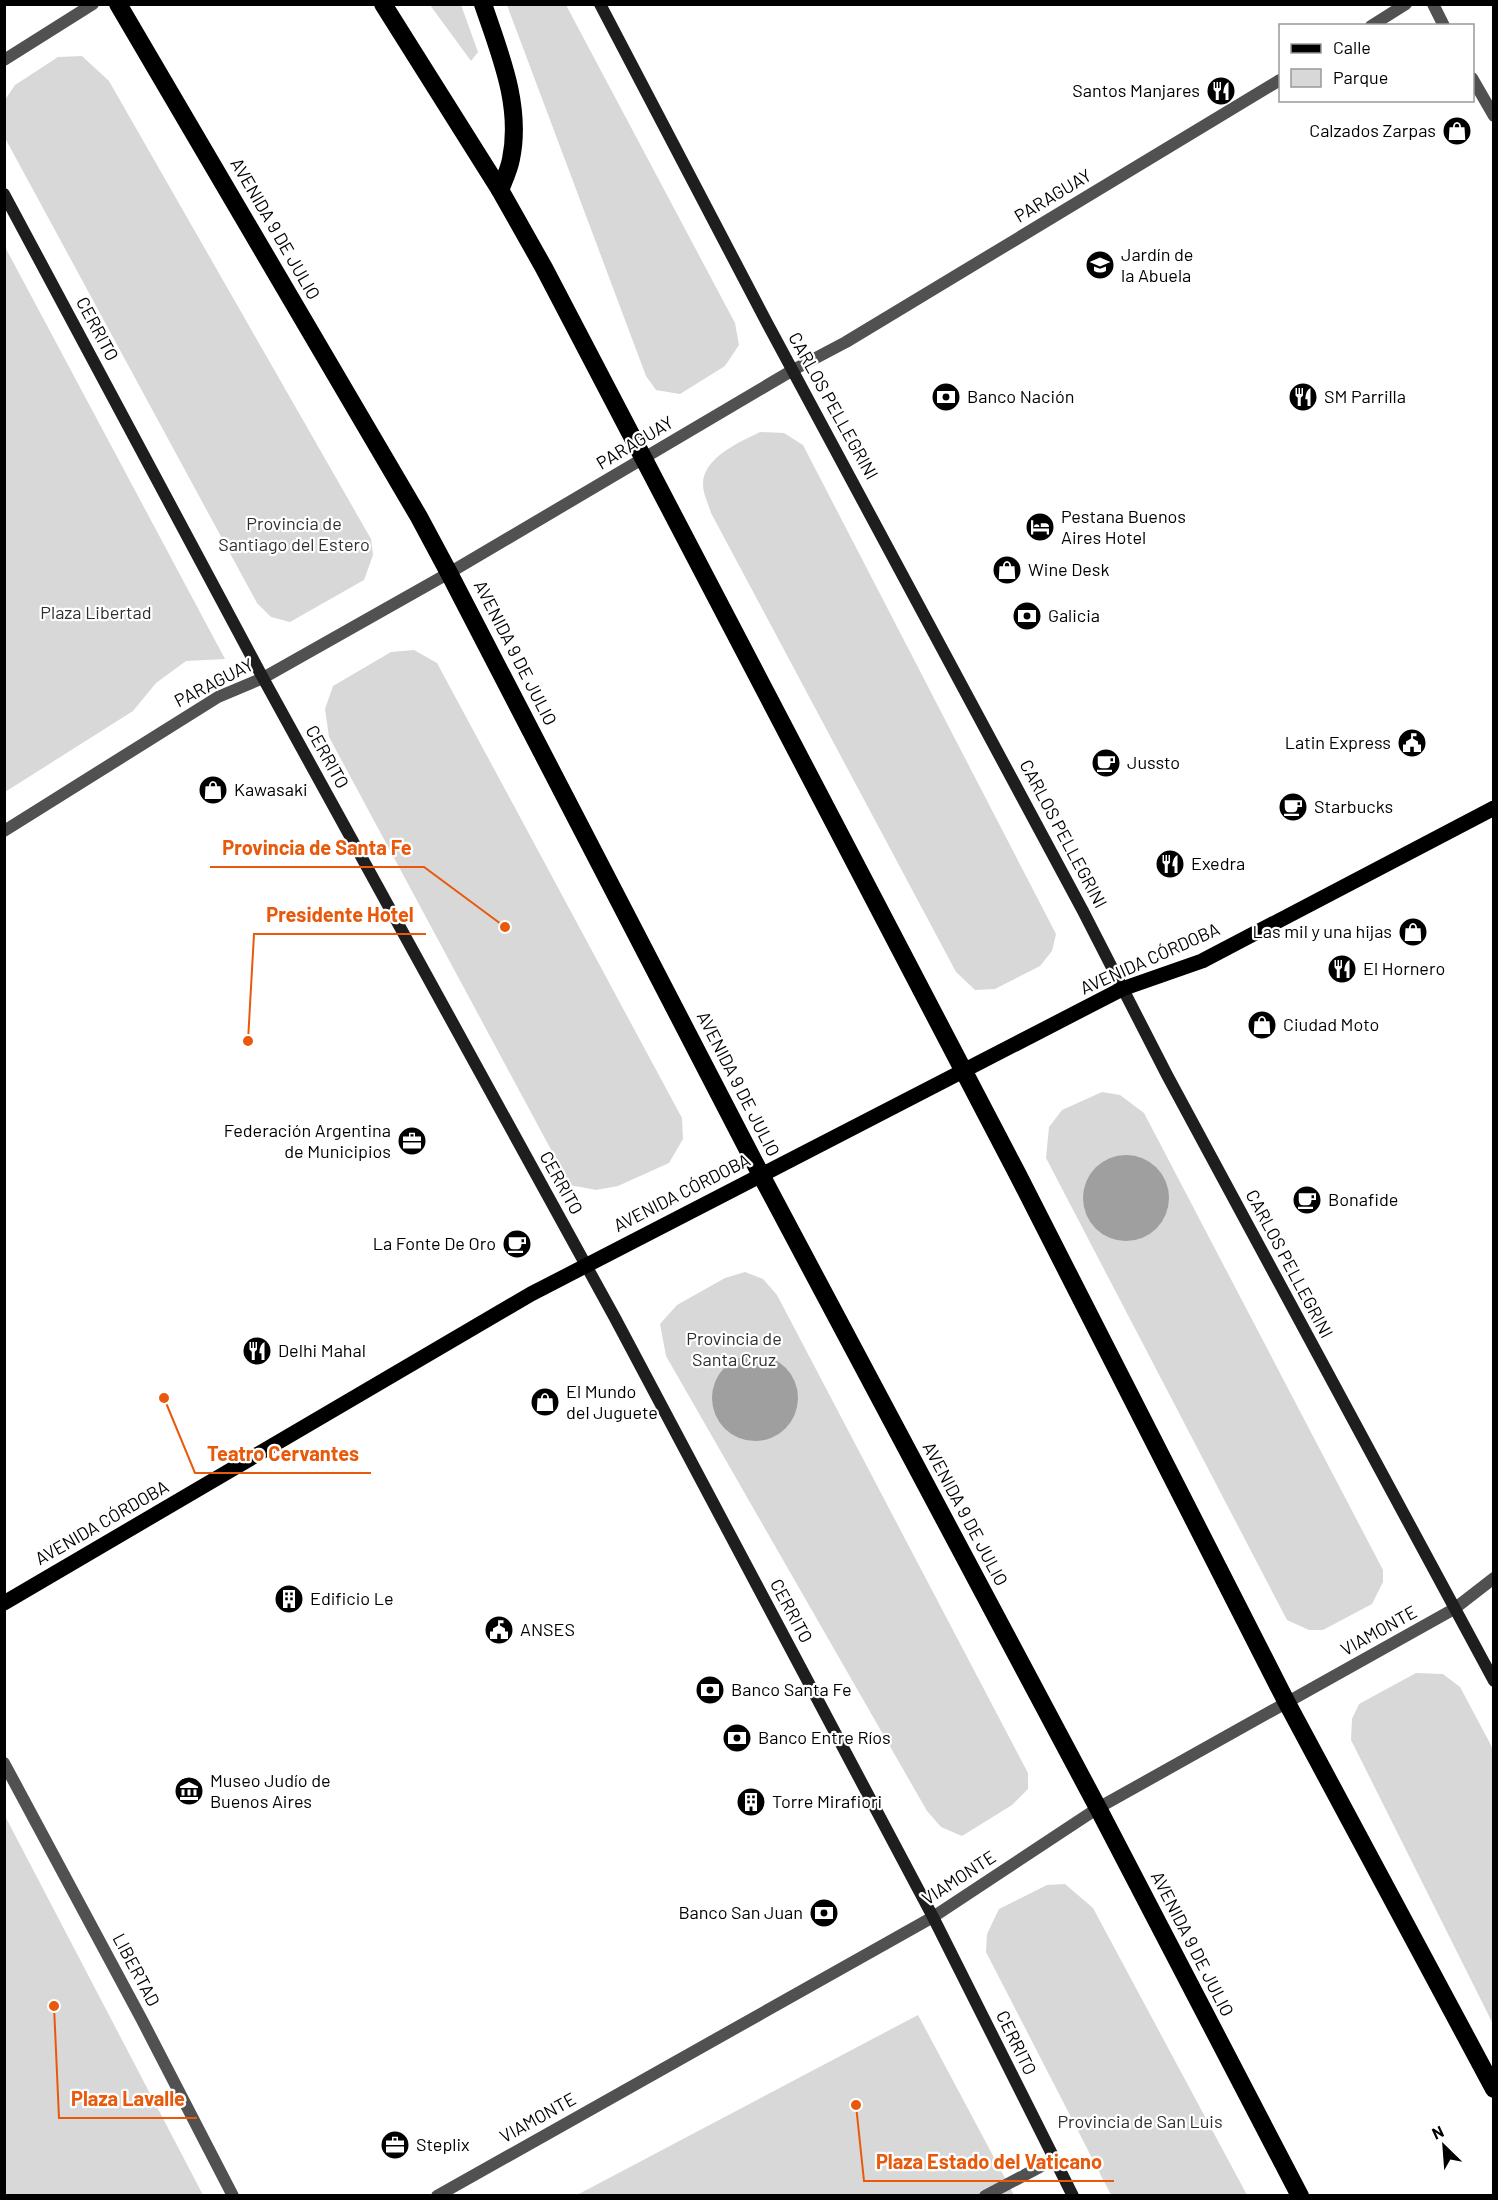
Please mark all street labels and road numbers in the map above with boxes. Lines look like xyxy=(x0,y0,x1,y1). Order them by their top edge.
street label: AVENIDA 9 DE JULIO xyxy=(226,154,325,303)
street label: PARAGUAY xyxy=(1010,164,1095,227)
street label: CERRITO xyxy=(72,293,124,364)
street label: CARLOS PELLEGRINI xyxy=(784,328,883,483)
street label: PARAGUAY xyxy=(592,411,677,474)
street label: AVENIDA 9 DE JULIO xyxy=(470,576,562,729)
street label: PARAGUAY xyxy=(170,653,257,711)
street label: CERRITO xyxy=(302,721,354,792)
street label: CARLOS PELLEGRINI xyxy=(1015,756,1112,911)
street label: AVENIDA CÓRDOBA xyxy=(1076,917,1223,999)
street label: AVENIDA 9 DE JULIO xyxy=(693,1007,785,1160)
street label: CERRITO xyxy=(536,1147,588,1218)
street label: AVENIDA CÓRDOBA xyxy=(609,1148,754,1236)
street label: CARLOS PELLEGRINI xyxy=(1241,1186,1338,1341)
street label: AVENIDA 9 DE JULIO xyxy=(919,1438,1013,1589)
street label: AVENIDA CÓRDOBA xyxy=(31,1475,172,1569)
street label: CERRITO xyxy=(766,1575,818,1646)
street label: VIAMONTE xyxy=(1337,1600,1420,1660)
street label: VIAMONTE xyxy=(917,1845,999,1909)
street label: AVENIDA 9 DE JULIO xyxy=(1147,1867,1239,2020)
street label: LIBERTAD xyxy=(109,1929,165,2010)
street label: CERRITO xyxy=(992,2007,1042,2078)
street label: VIAMONTE xyxy=(496,2087,579,2147)

